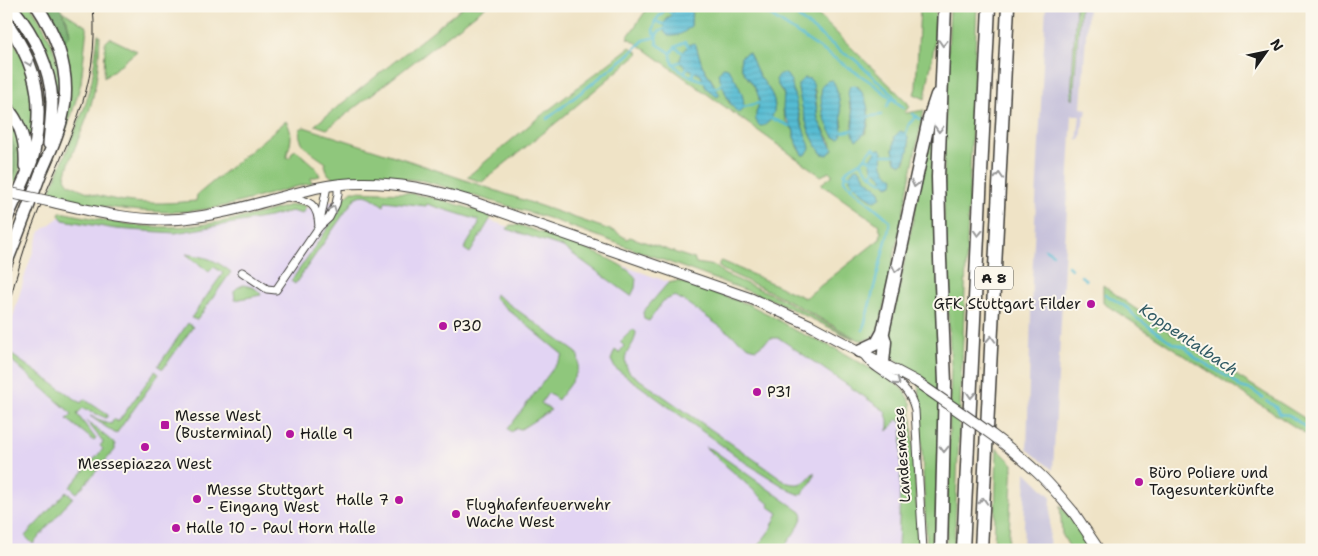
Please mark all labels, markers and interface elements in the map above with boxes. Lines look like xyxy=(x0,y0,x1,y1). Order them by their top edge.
north arrow xyxy=(1240,28,1290,78)
text: N xyxy=(1266,35,1287,54)
one-way arrow xyxy=(938,40,949,48)
one-way arrow xyxy=(24,58,34,67)
one-way arrow xyxy=(934,125,945,133)
one-way arrow xyxy=(994,172,1005,180)
one-way arrow xyxy=(910,179,921,188)
one-way arrow xyxy=(327,205,338,214)
one-way arrow xyxy=(973,229,984,237)
one-way arrow xyxy=(891,264,902,273)
road number: A 8 xyxy=(975,266,1013,290)
place label: GFK Stuttgart Filder xyxy=(933,294,1081,314)
marker: GFK Stuttgart Filder xyxy=(1085,298,1097,310)
water label: Koppentalbach xyxy=(1135,299,1242,380)
place label: P30 xyxy=(453,316,482,336)
marker: P30 xyxy=(437,320,449,332)
one-way arrow xyxy=(986,334,996,342)
one-way arrow xyxy=(891,376,900,384)
place label: P31 xyxy=(767,382,791,402)
marker: P31 xyxy=(751,386,763,398)
one-way arrow xyxy=(965,391,976,399)
place label: Messe West (Busterminal) xyxy=(175,406,272,443)
street label: Landesmesse xyxy=(889,407,915,503)
marker: Messe West (Busterminal) xyxy=(159,419,171,431)
place label: Halle 9 xyxy=(300,424,353,444)
marker: Halle 9 xyxy=(284,428,296,440)
marker: Messepiazza West xyxy=(139,441,151,453)
one-way arrow xyxy=(939,445,950,453)
place label: Messepiazza West xyxy=(78,454,212,474)
place label: Büro Poliere und Tagesunterkünfte xyxy=(1149,463,1274,500)
marker: Büro Poliere und Tagesunterkünfte xyxy=(1133,476,1145,488)
place label: Messe Stuttgart - Eingang West xyxy=(207,480,324,517)
place label: Halle 7 xyxy=(336,490,389,510)
marker: Messe Stuttgart - Eingang West xyxy=(191,493,203,505)
marker: Halle 7 xyxy=(393,494,405,506)
place label: Flughafenfeuerwehr Wache West xyxy=(466,495,611,532)
one-way arrow xyxy=(978,497,989,505)
marker: Flughafenfeuerwehr Wache West xyxy=(450,508,462,520)
place label: Halle 10 - Paul Horn Halle xyxy=(186,518,376,538)
marker: Halle 10 - Paul Horn Halle xyxy=(170,522,182,534)

